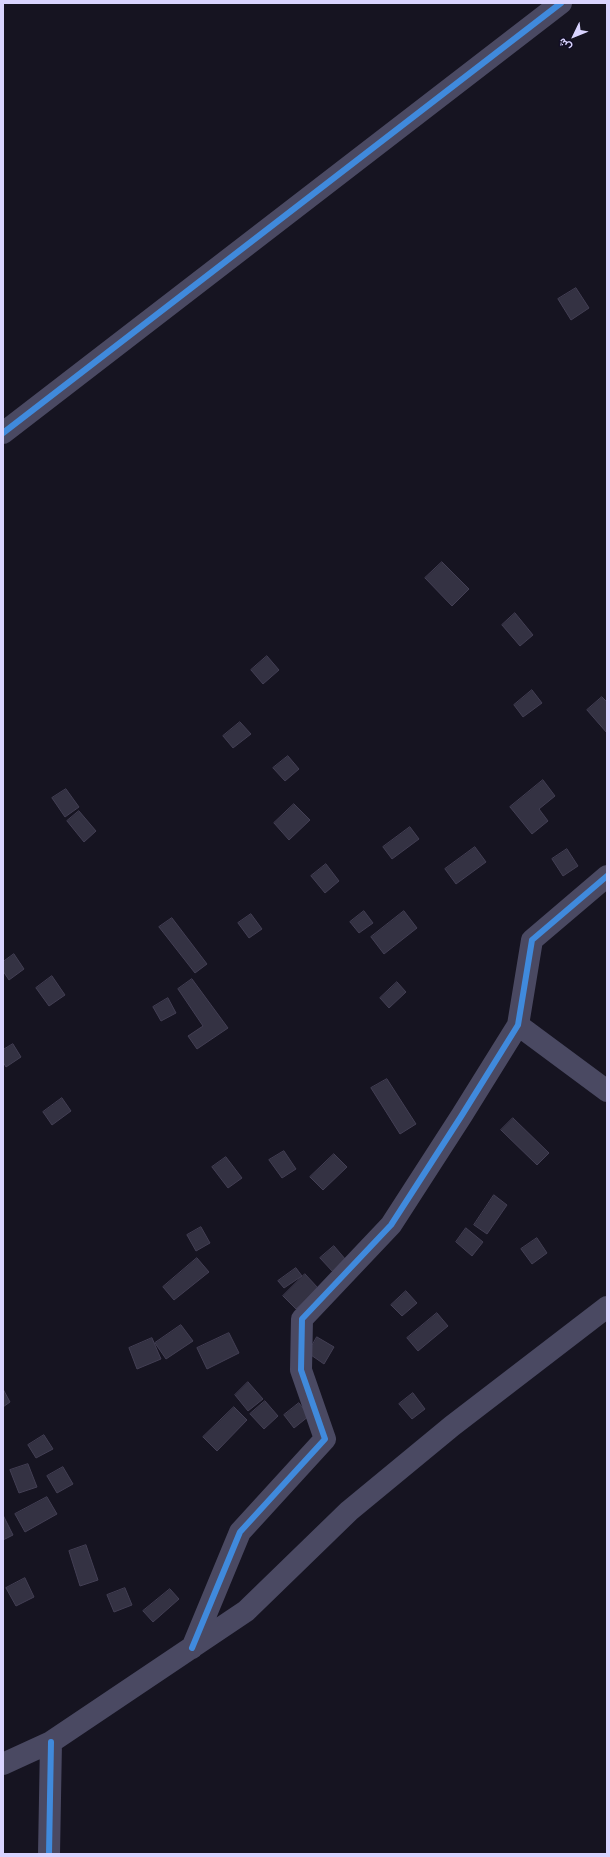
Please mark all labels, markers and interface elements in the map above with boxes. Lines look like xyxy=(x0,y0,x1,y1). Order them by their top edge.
north arrow xyxy=(554,16,594,56)
text: ش xyxy=(556,35,574,54)

